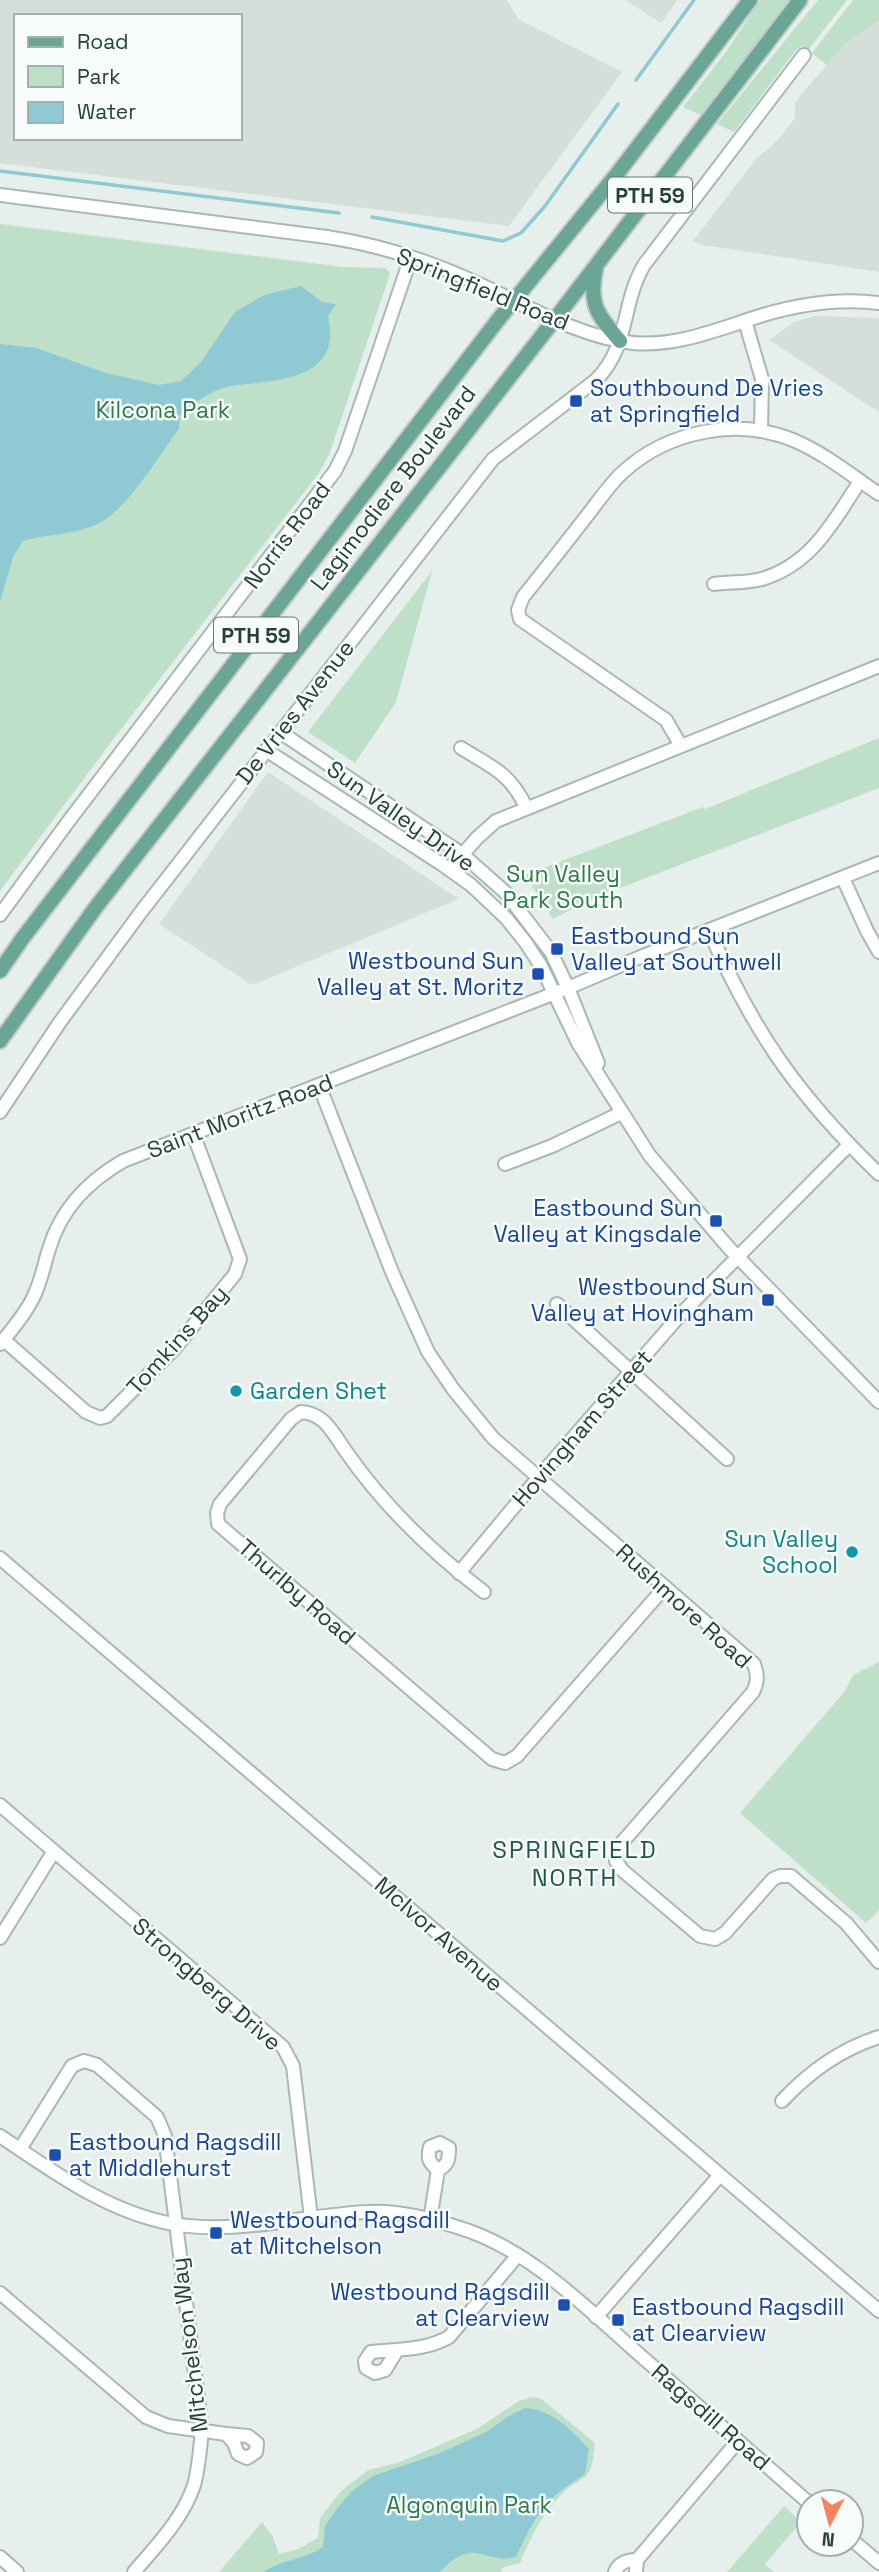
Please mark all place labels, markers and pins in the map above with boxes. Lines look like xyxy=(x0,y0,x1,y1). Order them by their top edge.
place label: Southbound De Vries at Springfield xyxy=(590,373,824,429)
marker: Southbound De Vries at Springfield xyxy=(568,393,584,409)
place label: Eastbound Sun Valley at Southwell xyxy=(571,921,782,977)
marker: Eastbound Sun Valley at Southwell xyxy=(549,941,565,957)
place label: Westbound Sun Valley at St. Moritz xyxy=(317,946,524,1002)
marker: Westbound Sun Valley at St. Moritz xyxy=(530,966,546,982)
place label: Eastbound Sun Valley at Kingsdale xyxy=(494,1193,702,1249)
marker: Eastbound Sun Valley at Kingsdale xyxy=(708,1213,724,1229)
place label: Westbound Sun Valley at Hovingham xyxy=(531,1272,754,1328)
marker: Westbound Sun Valley at Hovingham xyxy=(760,1292,776,1308)
place label: Garden Shet xyxy=(250,1376,387,1406)
marker: Garden Shet xyxy=(228,1383,244,1399)
place label: Sun Valley School xyxy=(725,1524,838,1580)
marker: Sun Valley School xyxy=(844,1544,860,1560)
place label: Eastbound Ragsdill at Middlehurst xyxy=(69,2127,281,2183)
marker: Eastbound Ragsdill at Middlehurst xyxy=(47,2147,63,2163)
place label: Westbound Ragsdill at Mitchelson xyxy=(230,2205,450,2261)
marker: Westbound Ragsdill at Mitchelson xyxy=(208,2225,224,2241)
place label: Westbound Ragsdill at Clearview xyxy=(330,2277,550,2333)
place label: Eastbound Ragsdill at Clearview xyxy=(632,2292,844,2348)
marker: Westbound Ragsdill at Clearview xyxy=(556,2297,572,2313)
marker: Eastbound Ragsdill at Clearview xyxy=(610,2312,626,2328)

